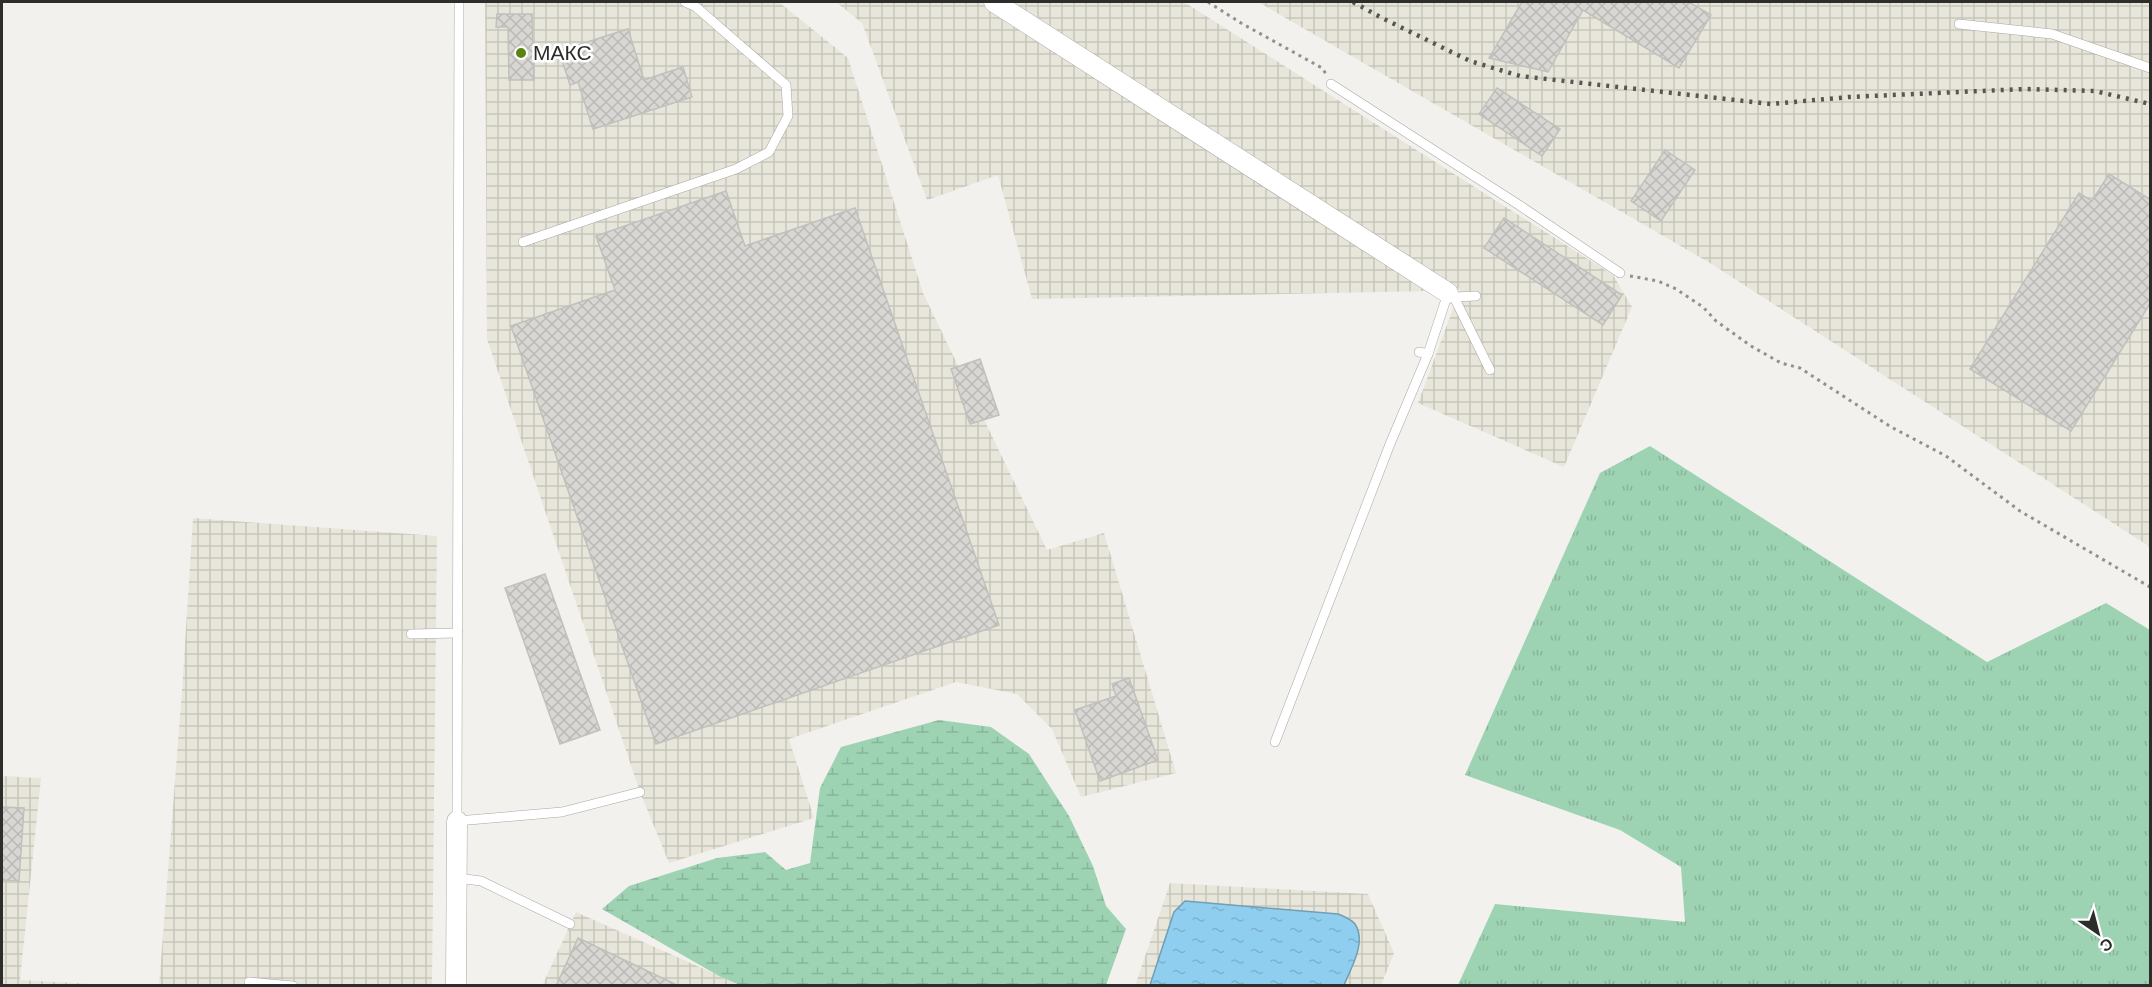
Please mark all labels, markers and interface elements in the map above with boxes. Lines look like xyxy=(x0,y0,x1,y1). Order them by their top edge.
place label: МАКС xyxy=(533,39,592,67)
marker: МАКС xyxy=(514,46,528,60)
north arrow xyxy=(2068,903,2128,963)
text: С xyxy=(2095,933,2117,957)

